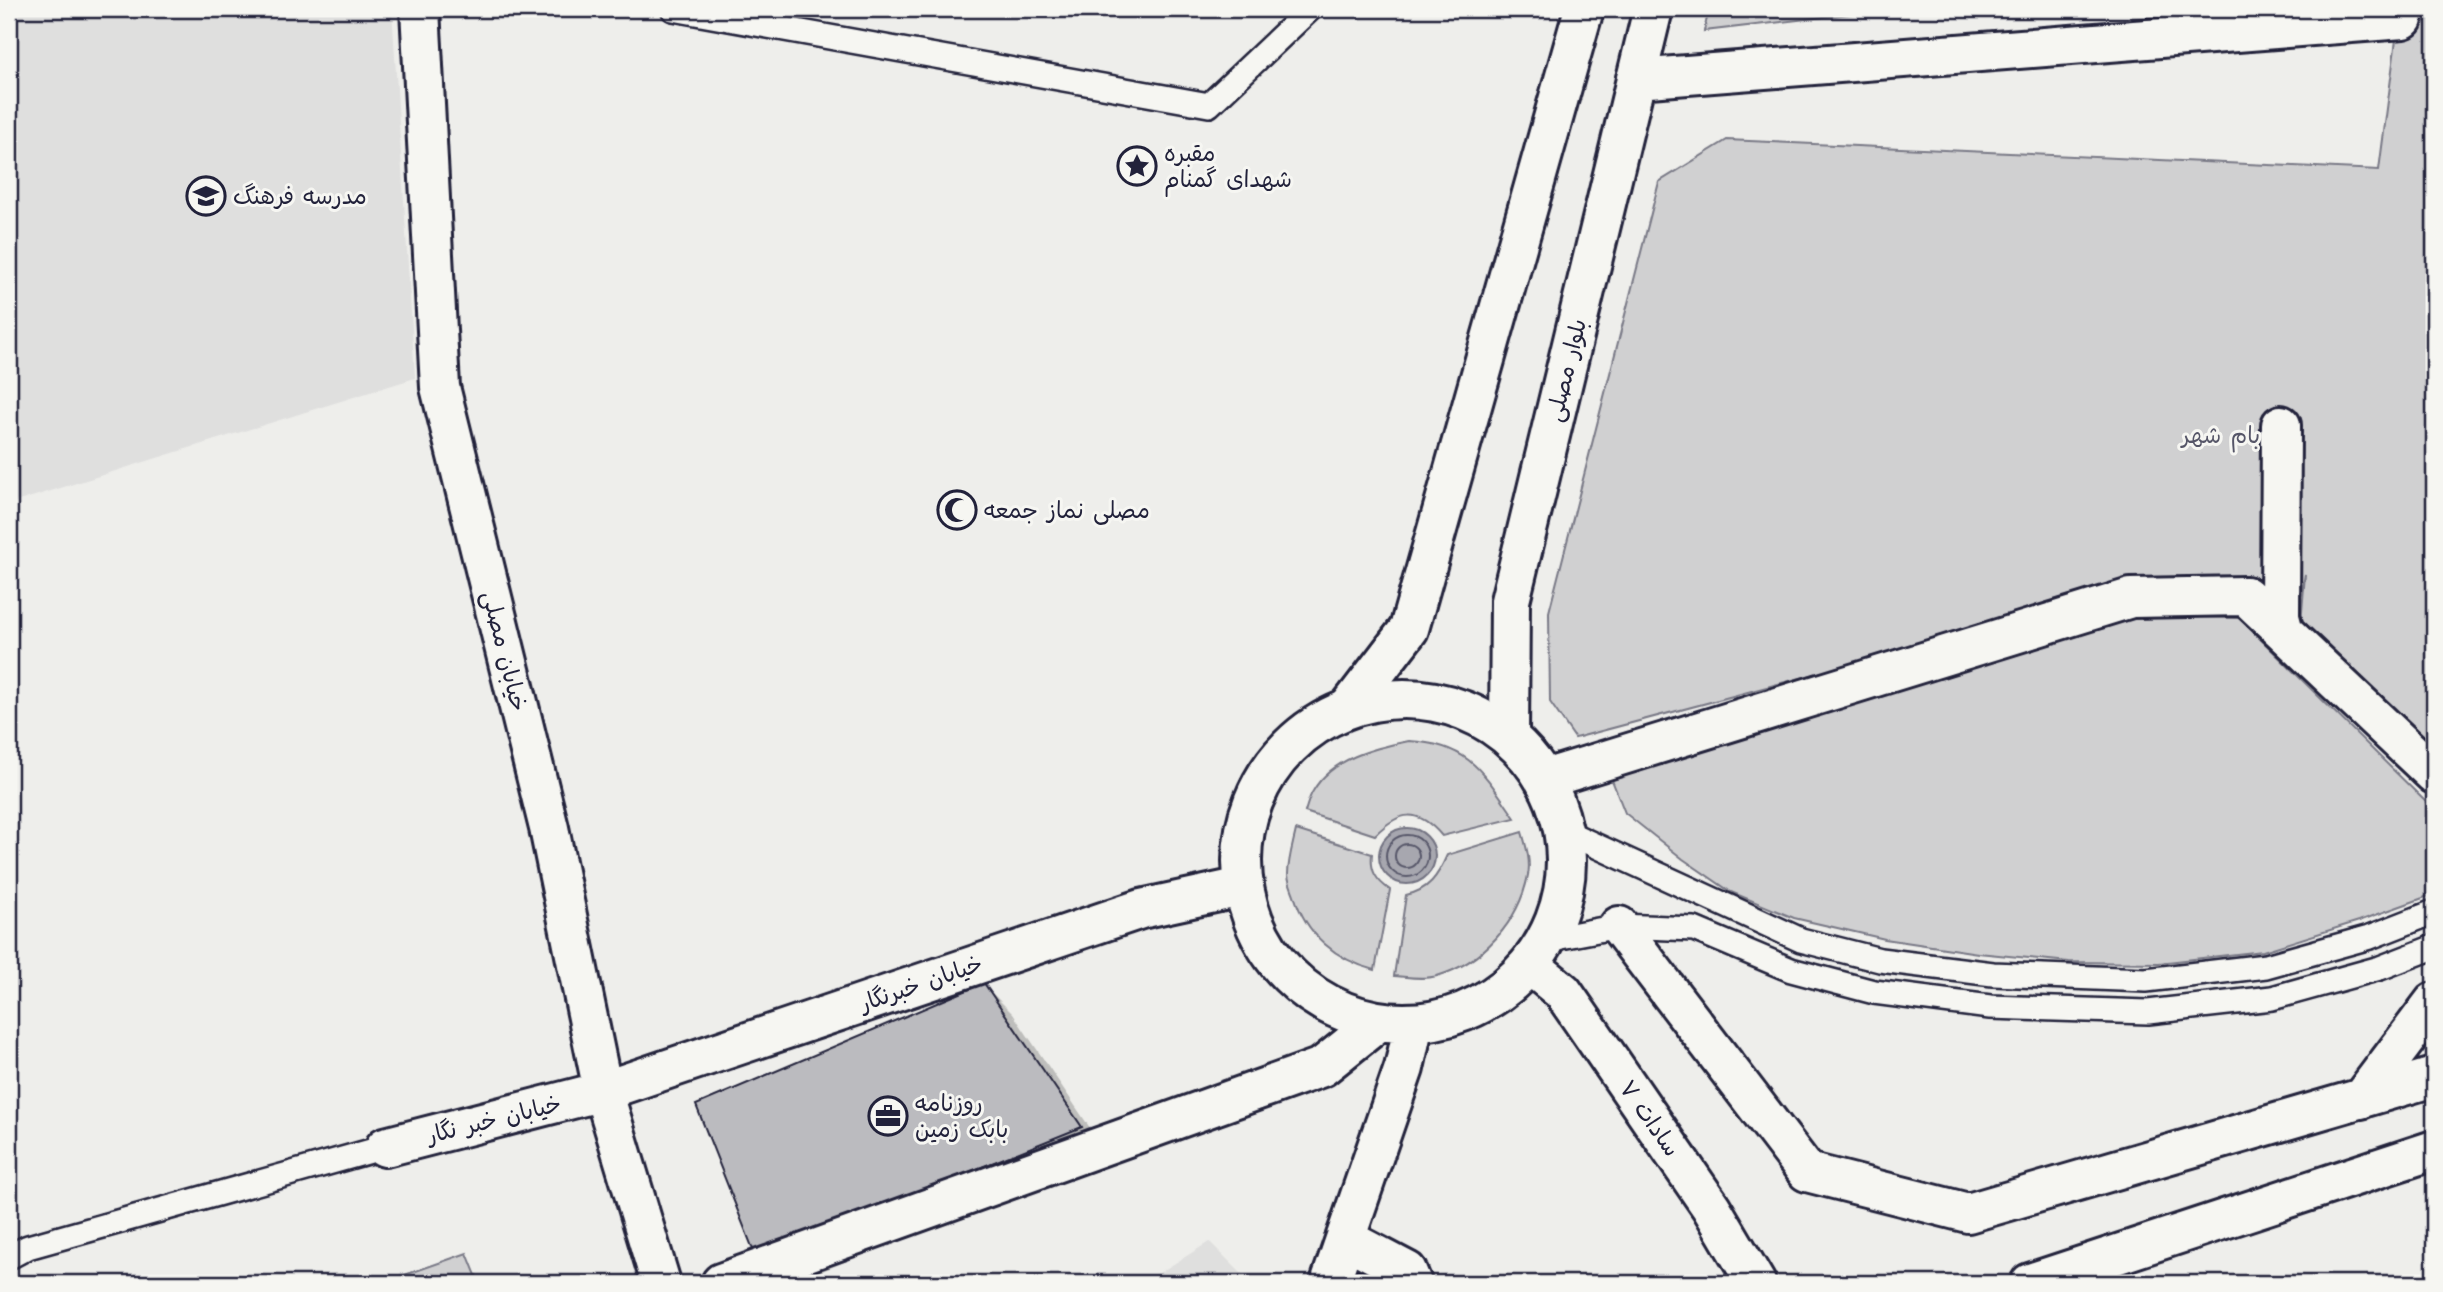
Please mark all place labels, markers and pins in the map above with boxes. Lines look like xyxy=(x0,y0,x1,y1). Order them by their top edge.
place label: مقبره شهدای گمنام xyxy=(1164,137,1292,199)
place icon: مقبره شهدای گمنام xyxy=(1116,145,1158,187)
school or university icon: مدرسه فرهنگ xyxy=(185,175,227,217)
place label: مدرسه فرهنگ xyxy=(233,180,367,216)
mosque icon: مصلی نماز جمعه xyxy=(936,489,978,531)
place label: مصلی نماز جمعه xyxy=(984,494,1150,530)
place label: روزنامه بابک زمین xyxy=(915,1087,1008,1149)
office icon: روزنامه بابک زمین xyxy=(867,1095,909,1137)

